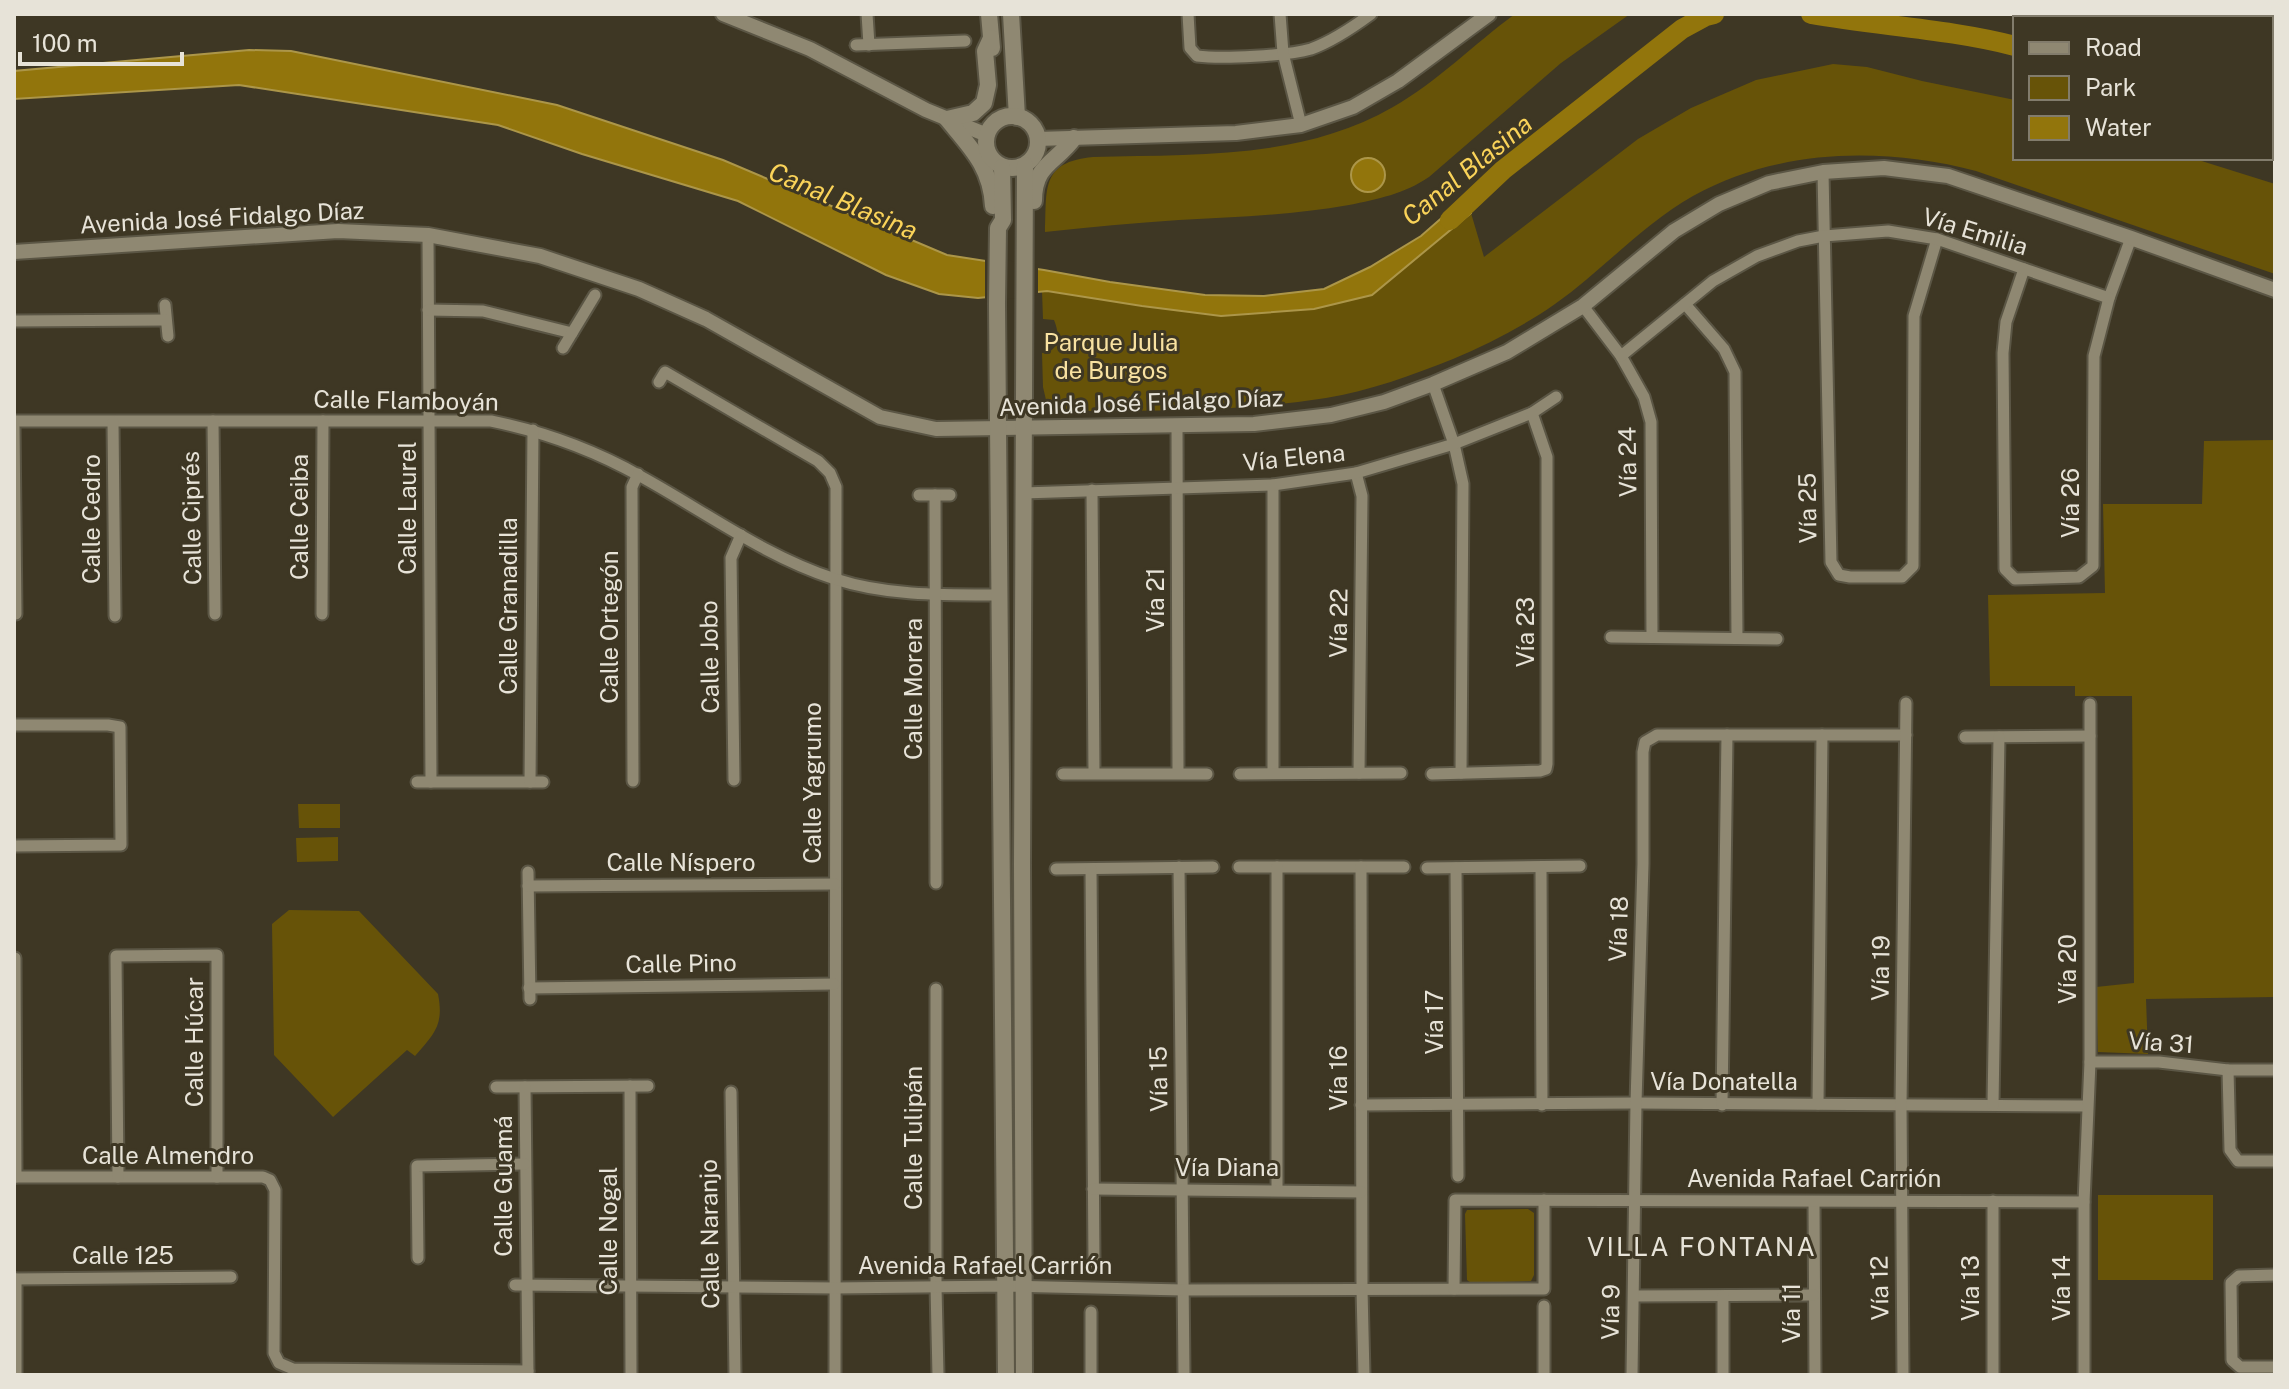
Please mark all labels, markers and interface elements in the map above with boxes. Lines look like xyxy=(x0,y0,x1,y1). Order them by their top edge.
scale bar xyxy=(20,16,182,66)
legend xyxy=(2013,16,2273,160)
text: 100 m xyxy=(32,29,98,57)
text: Road xyxy=(2085,33,2142,61)
text: Park xyxy=(2085,73,2136,101)
water label: Canal Blasina xyxy=(1395,108,1538,232)
text: Water xyxy=(2085,113,2152,141)
water label: Canal Blasina xyxy=(764,155,922,246)
street label: Avenida José Fidalgo Díaz xyxy=(79,196,365,238)
street label: Vía Emilia xyxy=(1919,202,2031,260)
park label: Parque Julia de Burgos xyxy=(1044,328,1178,384)
street label: Avenida José Fidalgo Díaz xyxy=(998,383,1284,421)
street label: Calle Flamboyán xyxy=(313,384,499,416)
street label: Vía 24 xyxy=(1612,427,1642,497)
street label: Vía Elena xyxy=(1241,438,1346,476)
street label: Calle Laurel xyxy=(393,441,421,575)
street label: Calle Ciprés xyxy=(176,451,206,585)
street label: Calle Cedro xyxy=(77,454,105,584)
street label: Calle Ceiba xyxy=(285,454,313,580)
street label: Vía 26 xyxy=(2056,468,2084,538)
street label: Vía 25 xyxy=(1792,472,1822,544)
street label: Calle Granadilla xyxy=(494,517,522,695)
street label: Calle Ortegón xyxy=(595,550,623,704)
street label: Vía 21 xyxy=(1141,568,1169,632)
street label: Vía 22 xyxy=(1323,588,1353,658)
street label: Vía 23 xyxy=(1511,597,1539,667)
street label: Calle Jobo xyxy=(694,600,724,714)
street label: Calle Morera xyxy=(899,618,927,760)
street label: Calle Yagrumo xyxy=(798,702,826,864)
street label: Calle Níspero xyxy=(606,848,756,876)
street label: Vía 18 xyxy=(1603,895,1633,963)
street label: Vía 20 xyxy=(2053,934,2081,1004)
street label: Vía 19 xyxy=(1865,935,1895,1001)
street label: Calle Pino xyxy=(625,948,737,978)
street label: Calle Húcar xyxy=(180,977,208,1107)
street label: Vía 17 xyxy=(1420,989,1448,1055)
street label: Vía 31 xyxy=(2127,1026,2195,1058)
street label: Vía 16 xyxy=(1324,1045,1352,1111)
street label: Vía 15 xyxy=(1143,1046,1173,1112)
street label: Calle Tulipán xyxy=(899,1066,927,1210)
street label: Vía Donatella xyxy=(1650,1067,1798,1095)
street label: Calle Guamá xyxy=(489,1115,517,1257)
street label: Calle Almendro xyxy=(82,1141,254,1169)
street label: Vía Diana xyxy=(1175,1153,1279,1181)
street label: Calle Naranjo xyxy=(694,1159,724,1309)
street label: Avenida Rafael Carrión xyxy=(1687,1164,1941,1192)
street label: Calle Nogal xyxy=(594,1166,622,1296)
district label: VILLA FONTANA xyxy=(1587,1231,1817,1262)
street label: Calle 125 xyxy=(72,1241,174,1269)
street label: Avenida Rafael Carrión xyxy=(858,1251,1112,1279)
street label: Vía 12 xyxy=(1864,1255,1894,1321)
street label: Vía 13 xyxy=(1956,1255,1984,1321)
street label: Vía 14 xyxy=(2047,1255,2075,1321)
street label: Vía 11 xyxy=(1777,1283,1805,1343)
street label: Vía 9 xyxy=(1596,1284,1624,1340)

